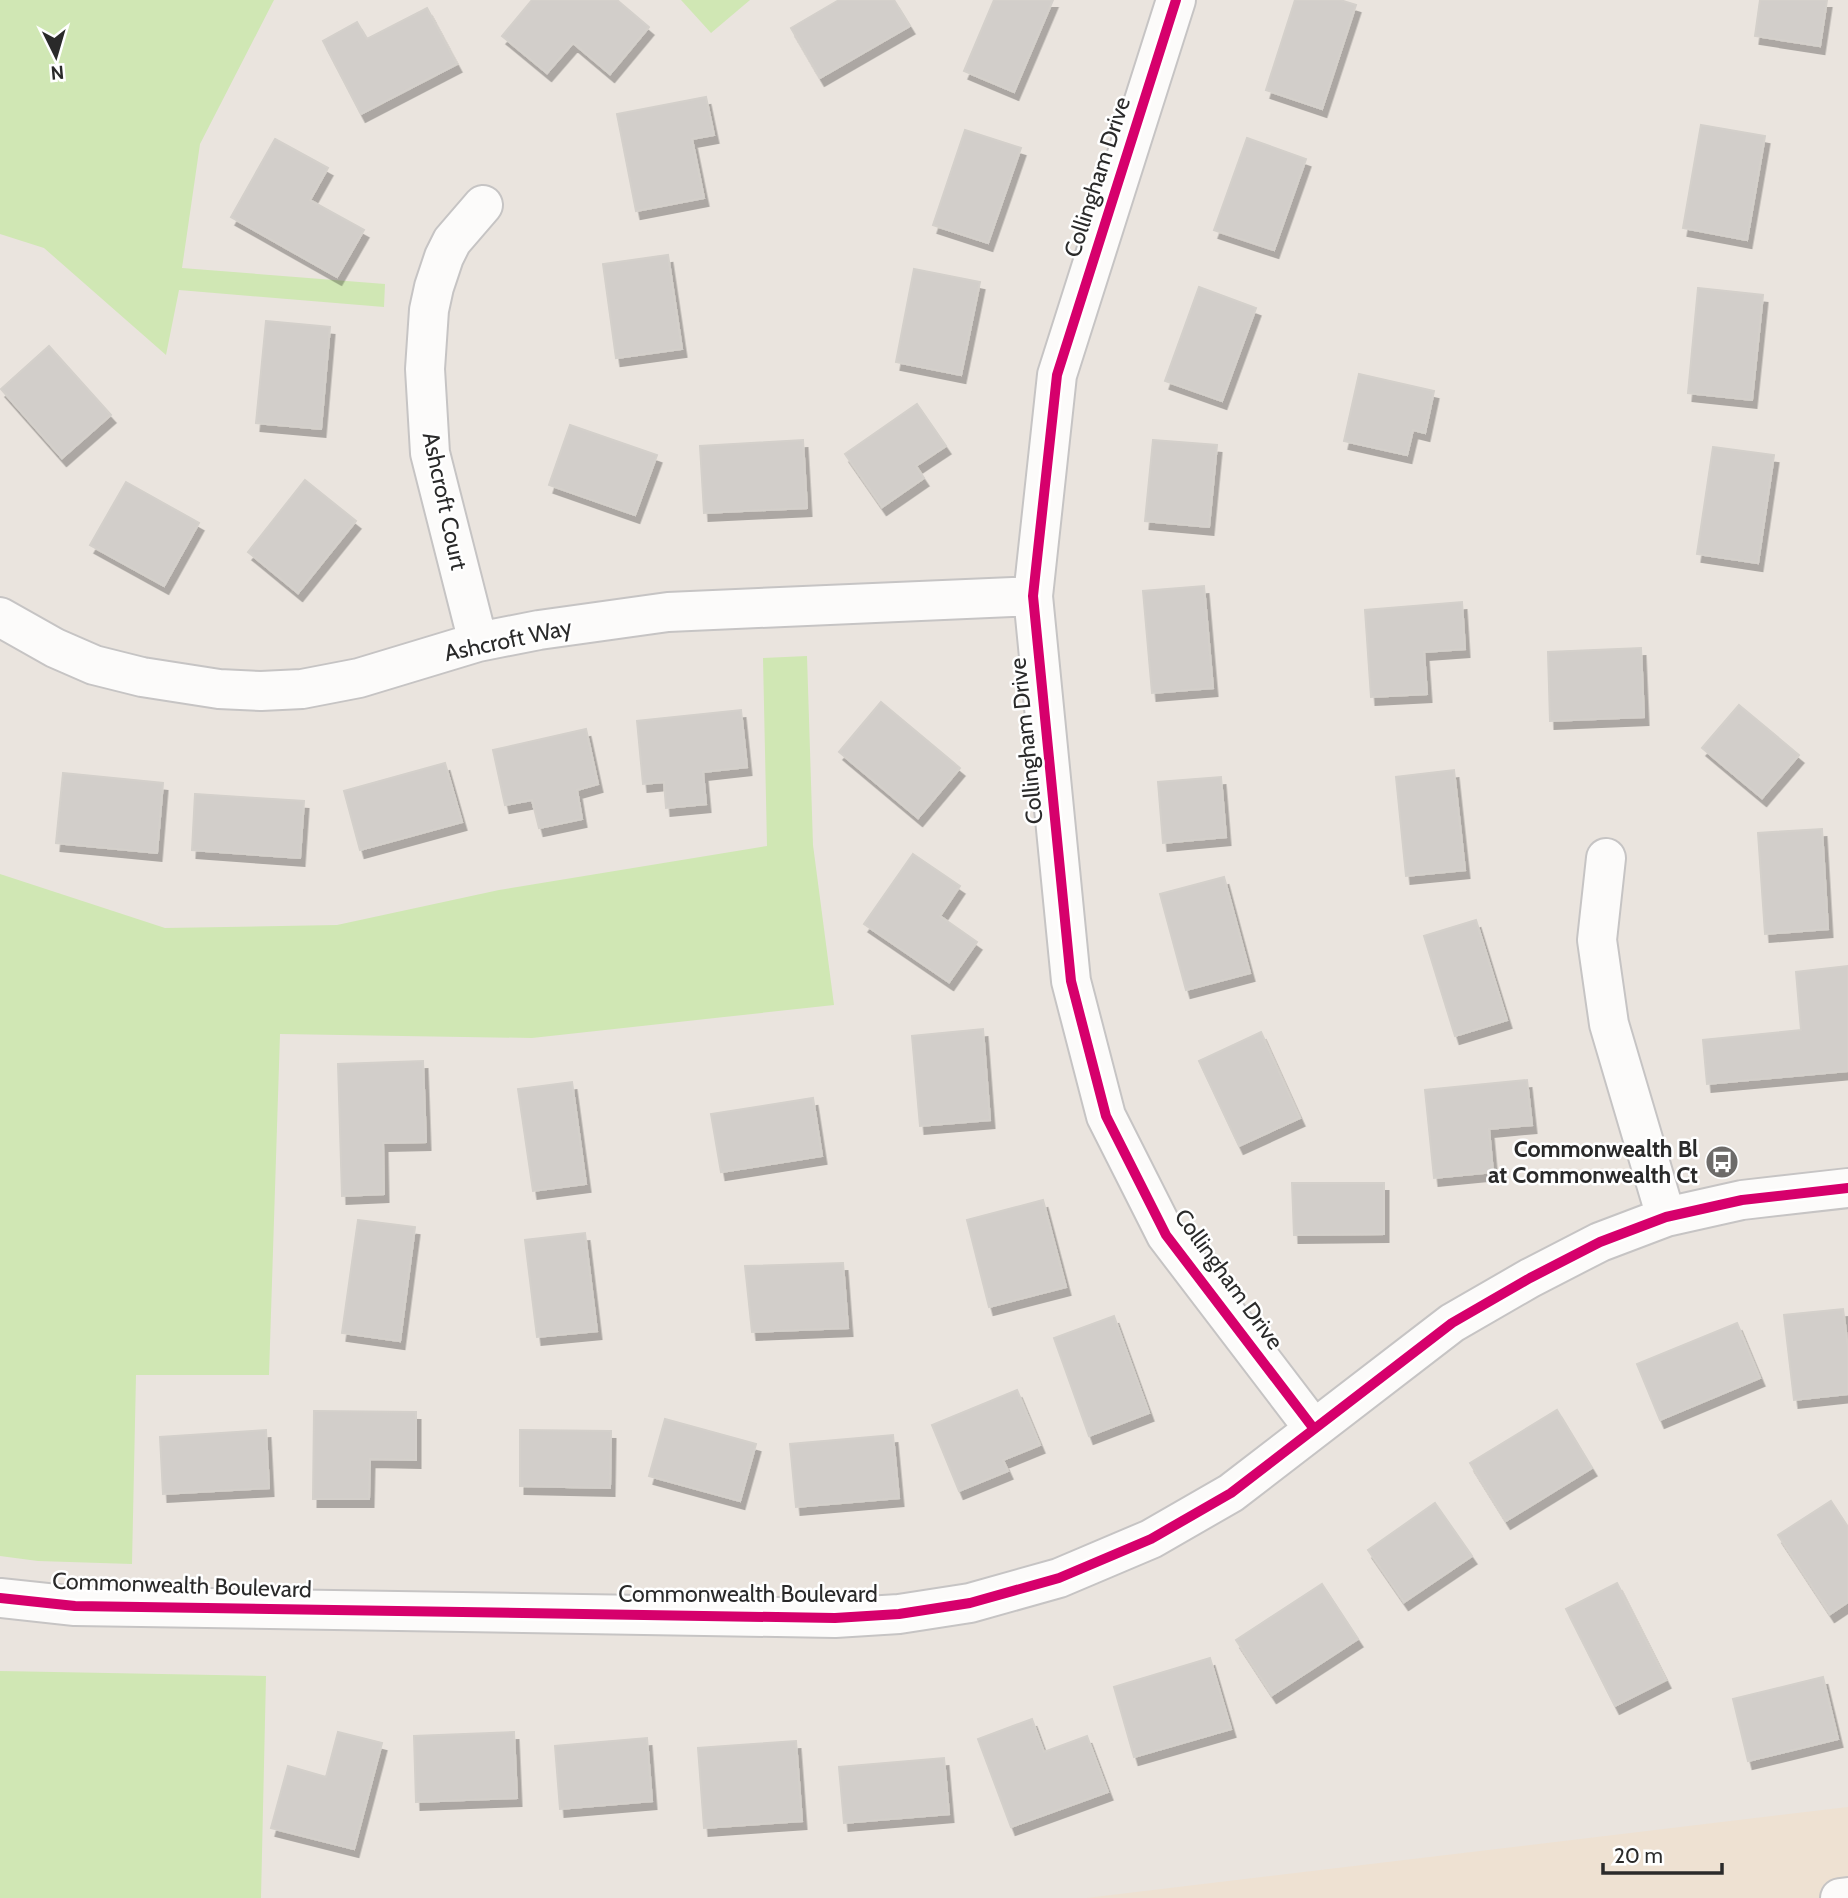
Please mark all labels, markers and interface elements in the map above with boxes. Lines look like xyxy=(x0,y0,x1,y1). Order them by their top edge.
north arrow xyxy=(21,21,91,91)
text: N xyxy=(50,60,65,84)
street label: Collingham Drive xyxy=(1058,93,1136,261)
street label: Ashcroft Court xyxy=(417,430,473,573)
street label: Ashcroft Way xyxy=(442,613,575,667)
street label: Collingham Drive xyxy=(1003,656,1049,825)
place label: Commonwealth Bl at Commonwealth Ct xyxy=(1488,1135,1698,1189)
bus stop icon: Commonwealth Bl at Commonwealth Ct xyxy=(1703,1143,1741,1181)
street label: Collingham Drive xyxy=(1169,1203,1290,1355)
street label: Commonwealth Boulevard xyxy=(52,1566,312,1604)
street label: Commonwealth Boulevard xyxy=(618,1580,878,1608)
scale bar xyxy=(1603,1832,1722,1876)
text: 20 m xyxy=(1614,1843,1663,1868)

